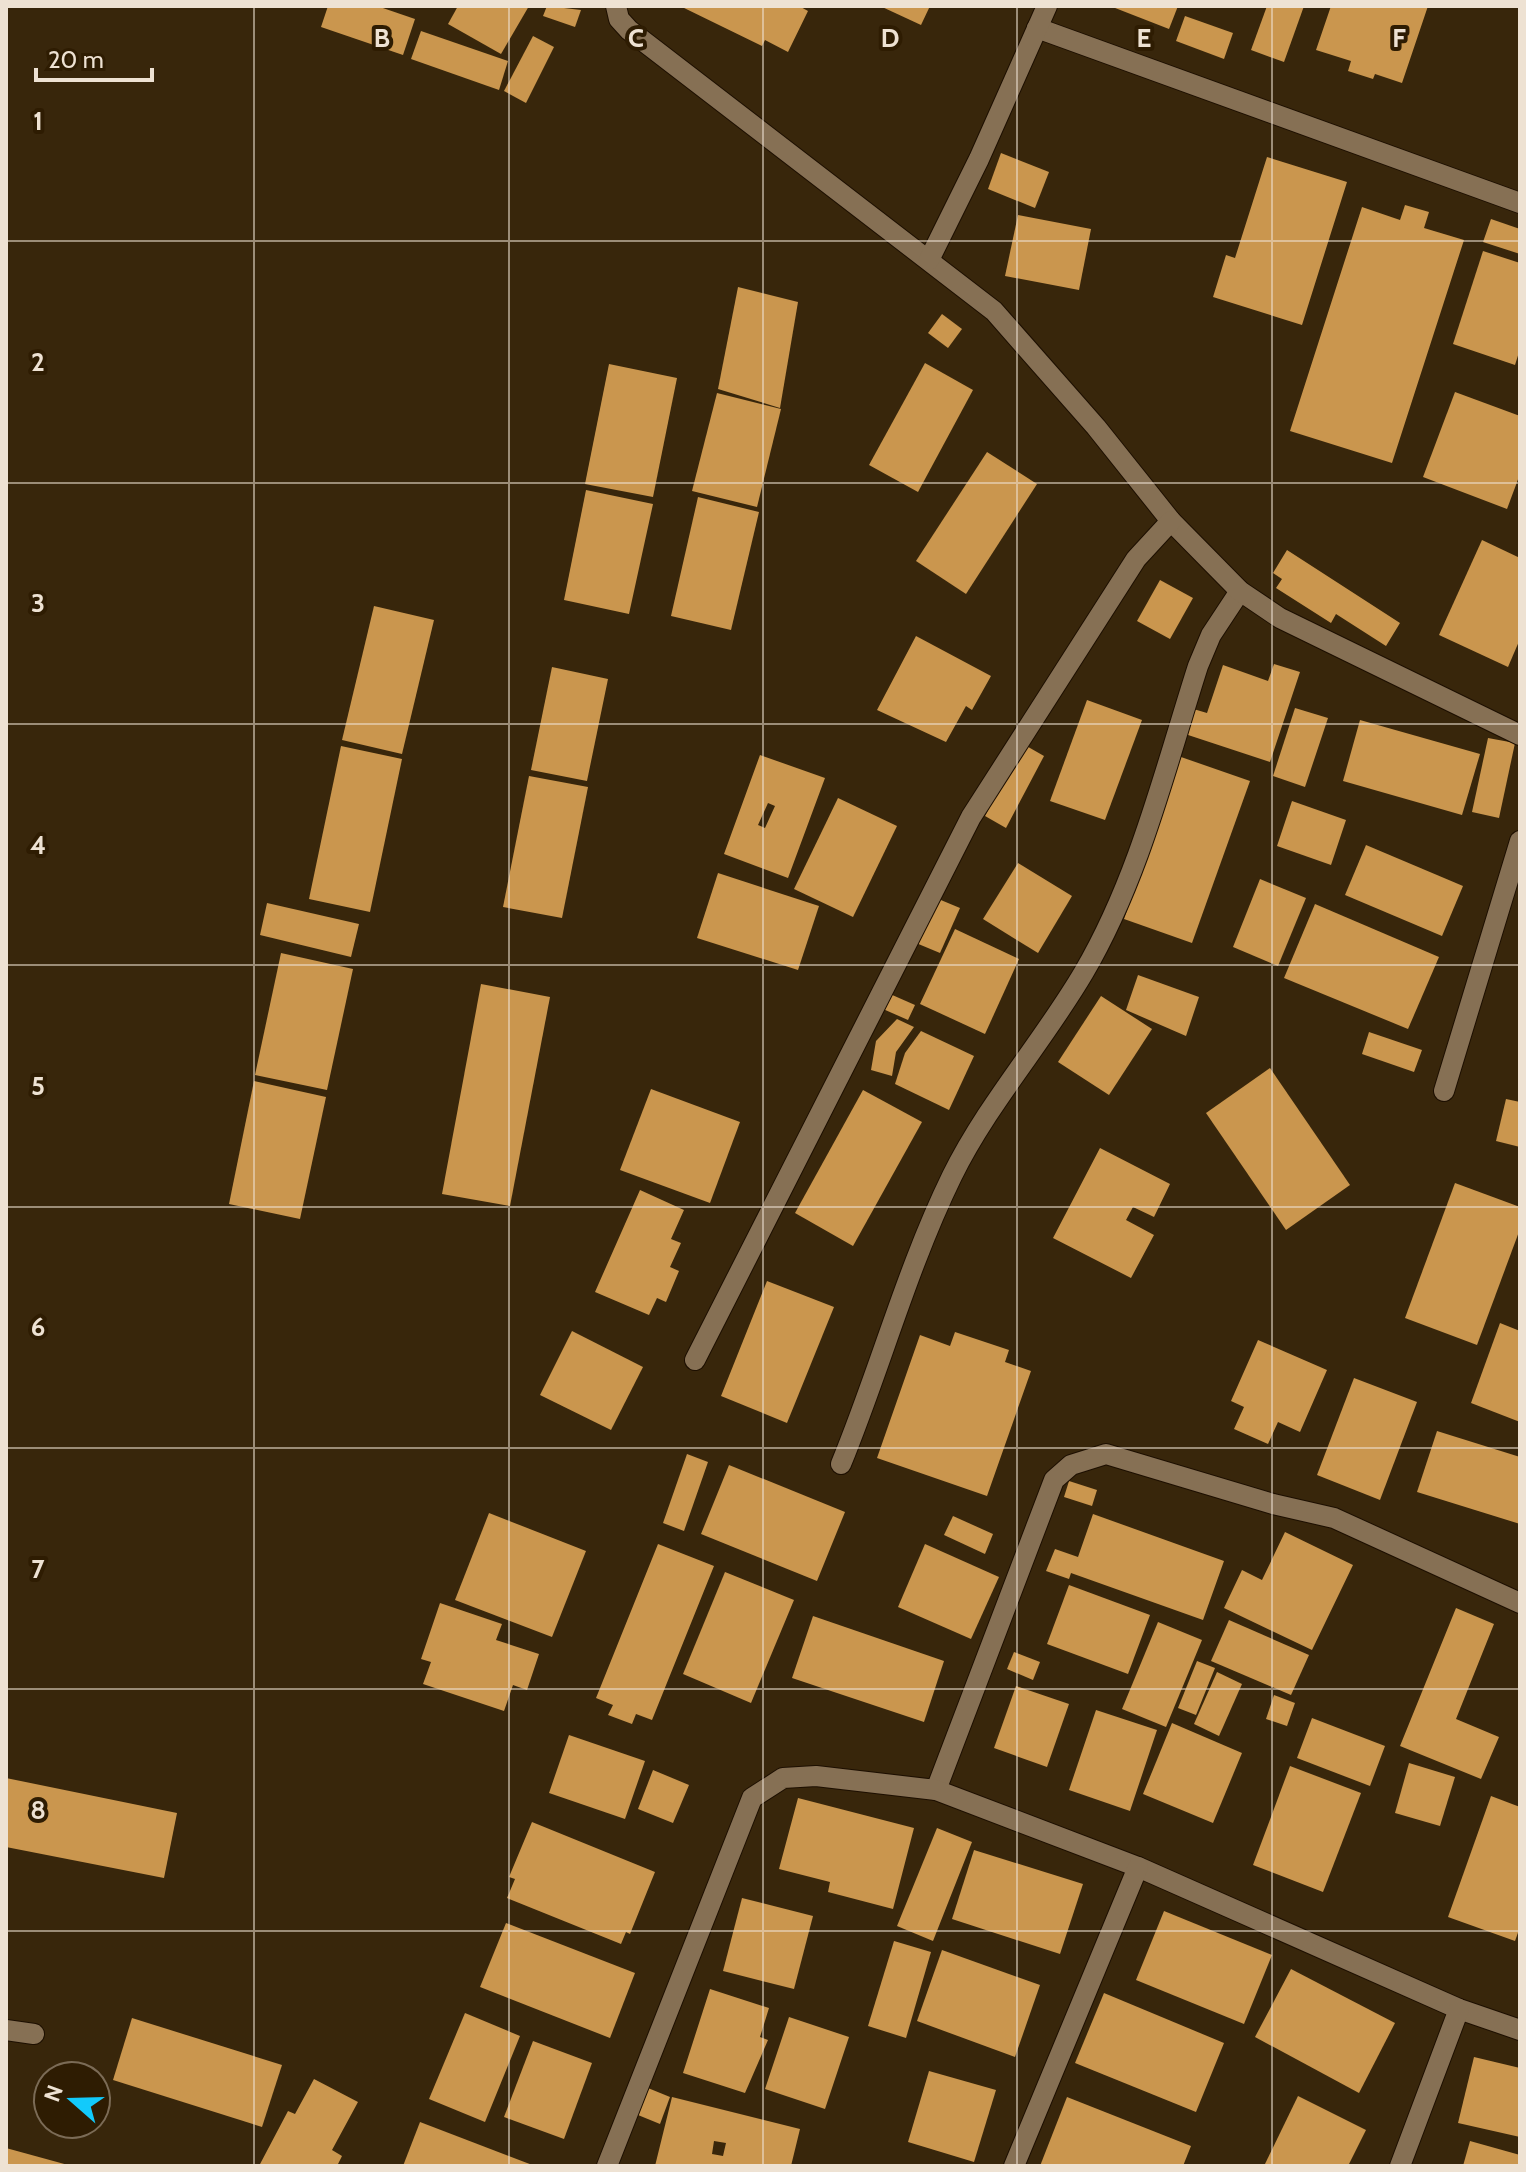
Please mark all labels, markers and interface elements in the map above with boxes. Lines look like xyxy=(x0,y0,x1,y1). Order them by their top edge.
text: B xyxy=(374,22,390,54)
text: C xyxy=(628,22,644,54)
text: D xyxy=(881,22,899,54)
text: E xyxy=(1137,22,1151,54)
text: F xyxy=(1392,22,1406,54)
scale bar xyxy=(36,32,152,82)
text: 20 m xyxy=(48,45,104,74)
text: 1 xyxy=(33,105,43,137)
text: 2 xyxy=(31,346,45,378)
text: 3 xyxy=(31,587,45,619)
text: 4 xyxy=(30,829,46,861)
text: 5 xyxy=(31,1070,45,1102)
text: 6 xyxy=(31,1311,45,1343)
text: 7 xyxy=(31,1553,45,1585)
text: 8 xyxy=(30,1794,46,1826)
north arrow xyxy=(32,2060,112,2140)
text: N xyxy=(38,2081,69,2105)

